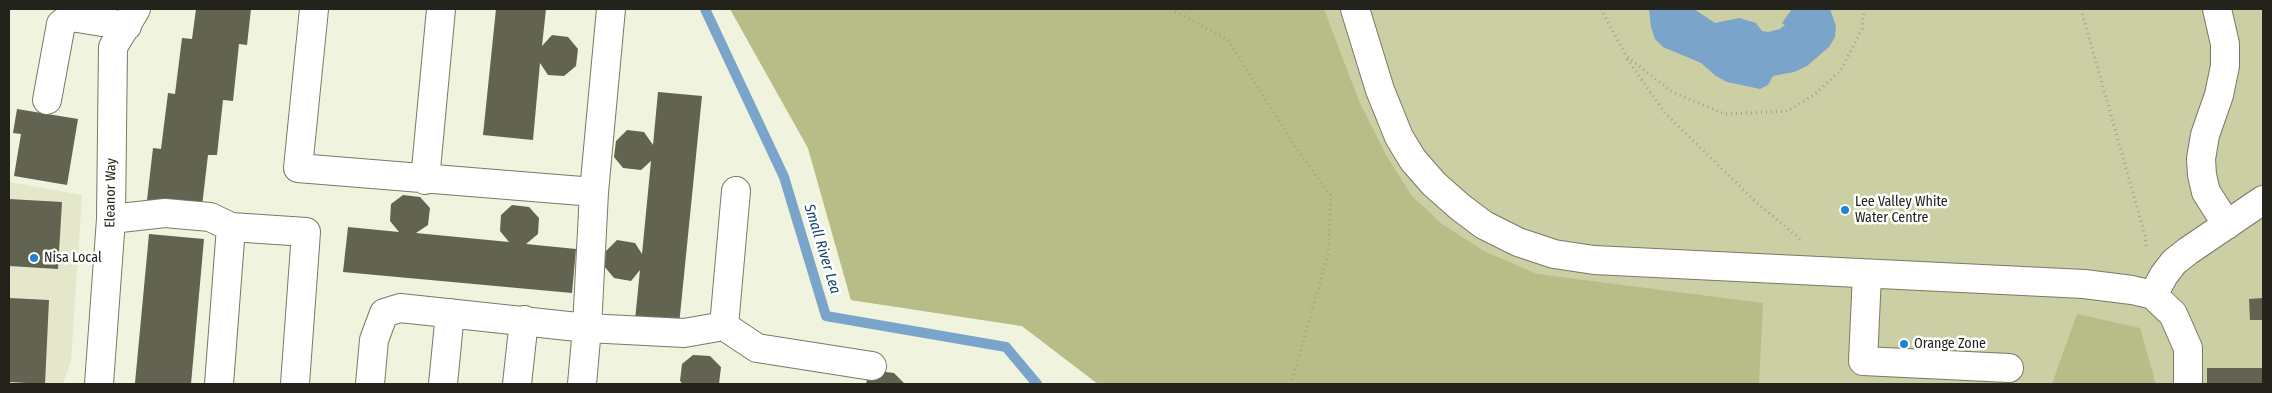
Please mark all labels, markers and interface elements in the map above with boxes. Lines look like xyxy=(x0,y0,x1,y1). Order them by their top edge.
street label: Eleanor Way xyxy=(102,158,120,228)
place label: Lee Valley White Water Centre xyxy=(1855,194,1948,226)
water label: Small River Lea xyxy=(800,202,844,296)
marker: Lee Valley White Water Centre xyxy=(1839,204,1851,216)
place label: Nisa Local xyxy=(44,250,102,266)
marker: Nisa Local xyxy=(28,252,40,264)
place label: Orange Zone xyxy=(1914,336,1986,352)
marker: Orange Zone xyxy=(1898,338,1910,350)

